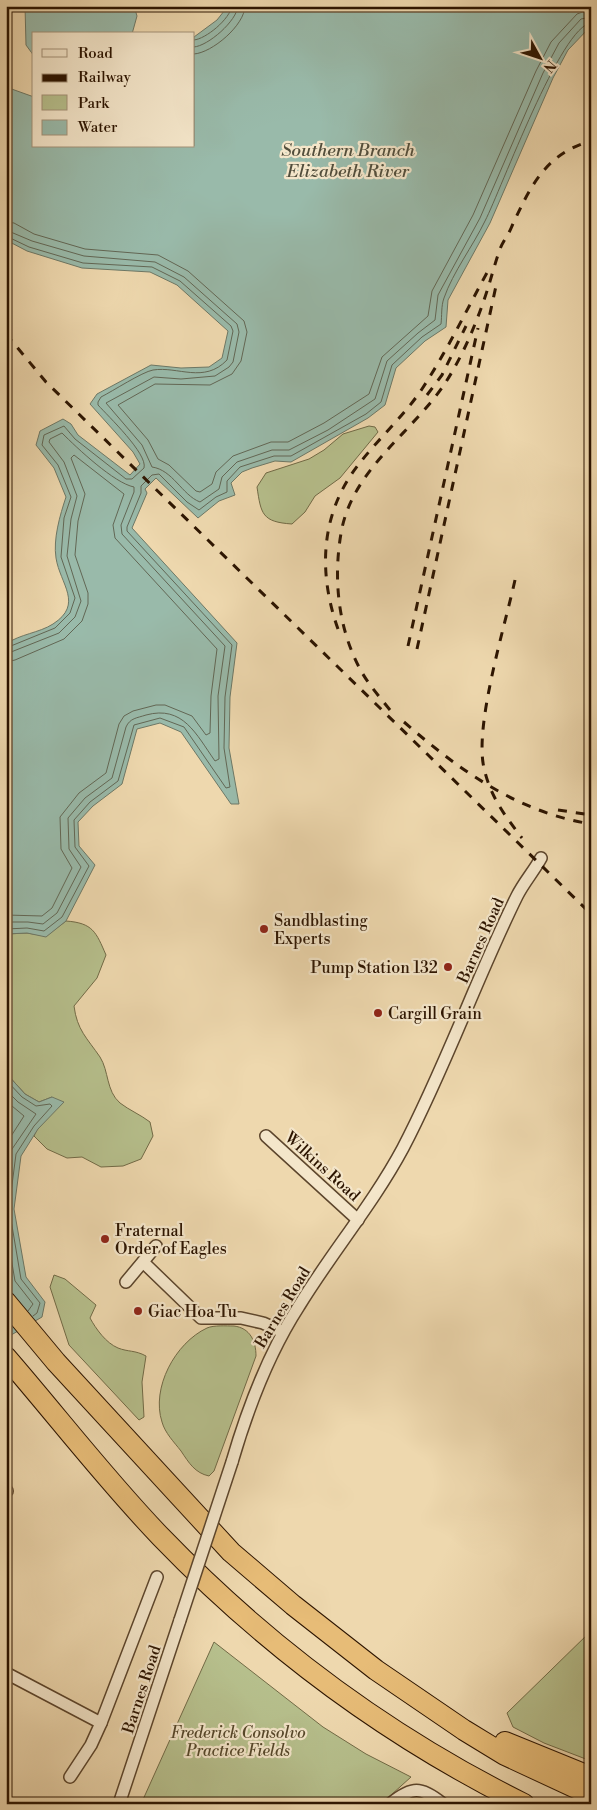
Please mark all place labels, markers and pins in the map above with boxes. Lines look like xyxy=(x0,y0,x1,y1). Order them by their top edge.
place label: Sandblasting Experts xyxy=(274,911,368,949)
marker: Sandblasting Experts xyxy=(258,923,270,935)
place label: Pump Station 132 xyxy=(310,958,438,978)
marker: Pump Station 132 xyxy=(442,961,454,973)
place label: Cargill Grain xyxy=(388,1004,482,1024)
marker: Cargill Grain xyxy=(372,1007,384,1019)
place label: Fraternal Order of Eagles xyxy=(115,1221,227,1259)
marker: Fraternal Order of Eagles xyxy=(99,1233,111,1245)
place label: Giac Hoa Tu xyxy=(148,1302,237,1322)
marker: Giac Hoa Tu xyxy=(132,1305,144,1317)

